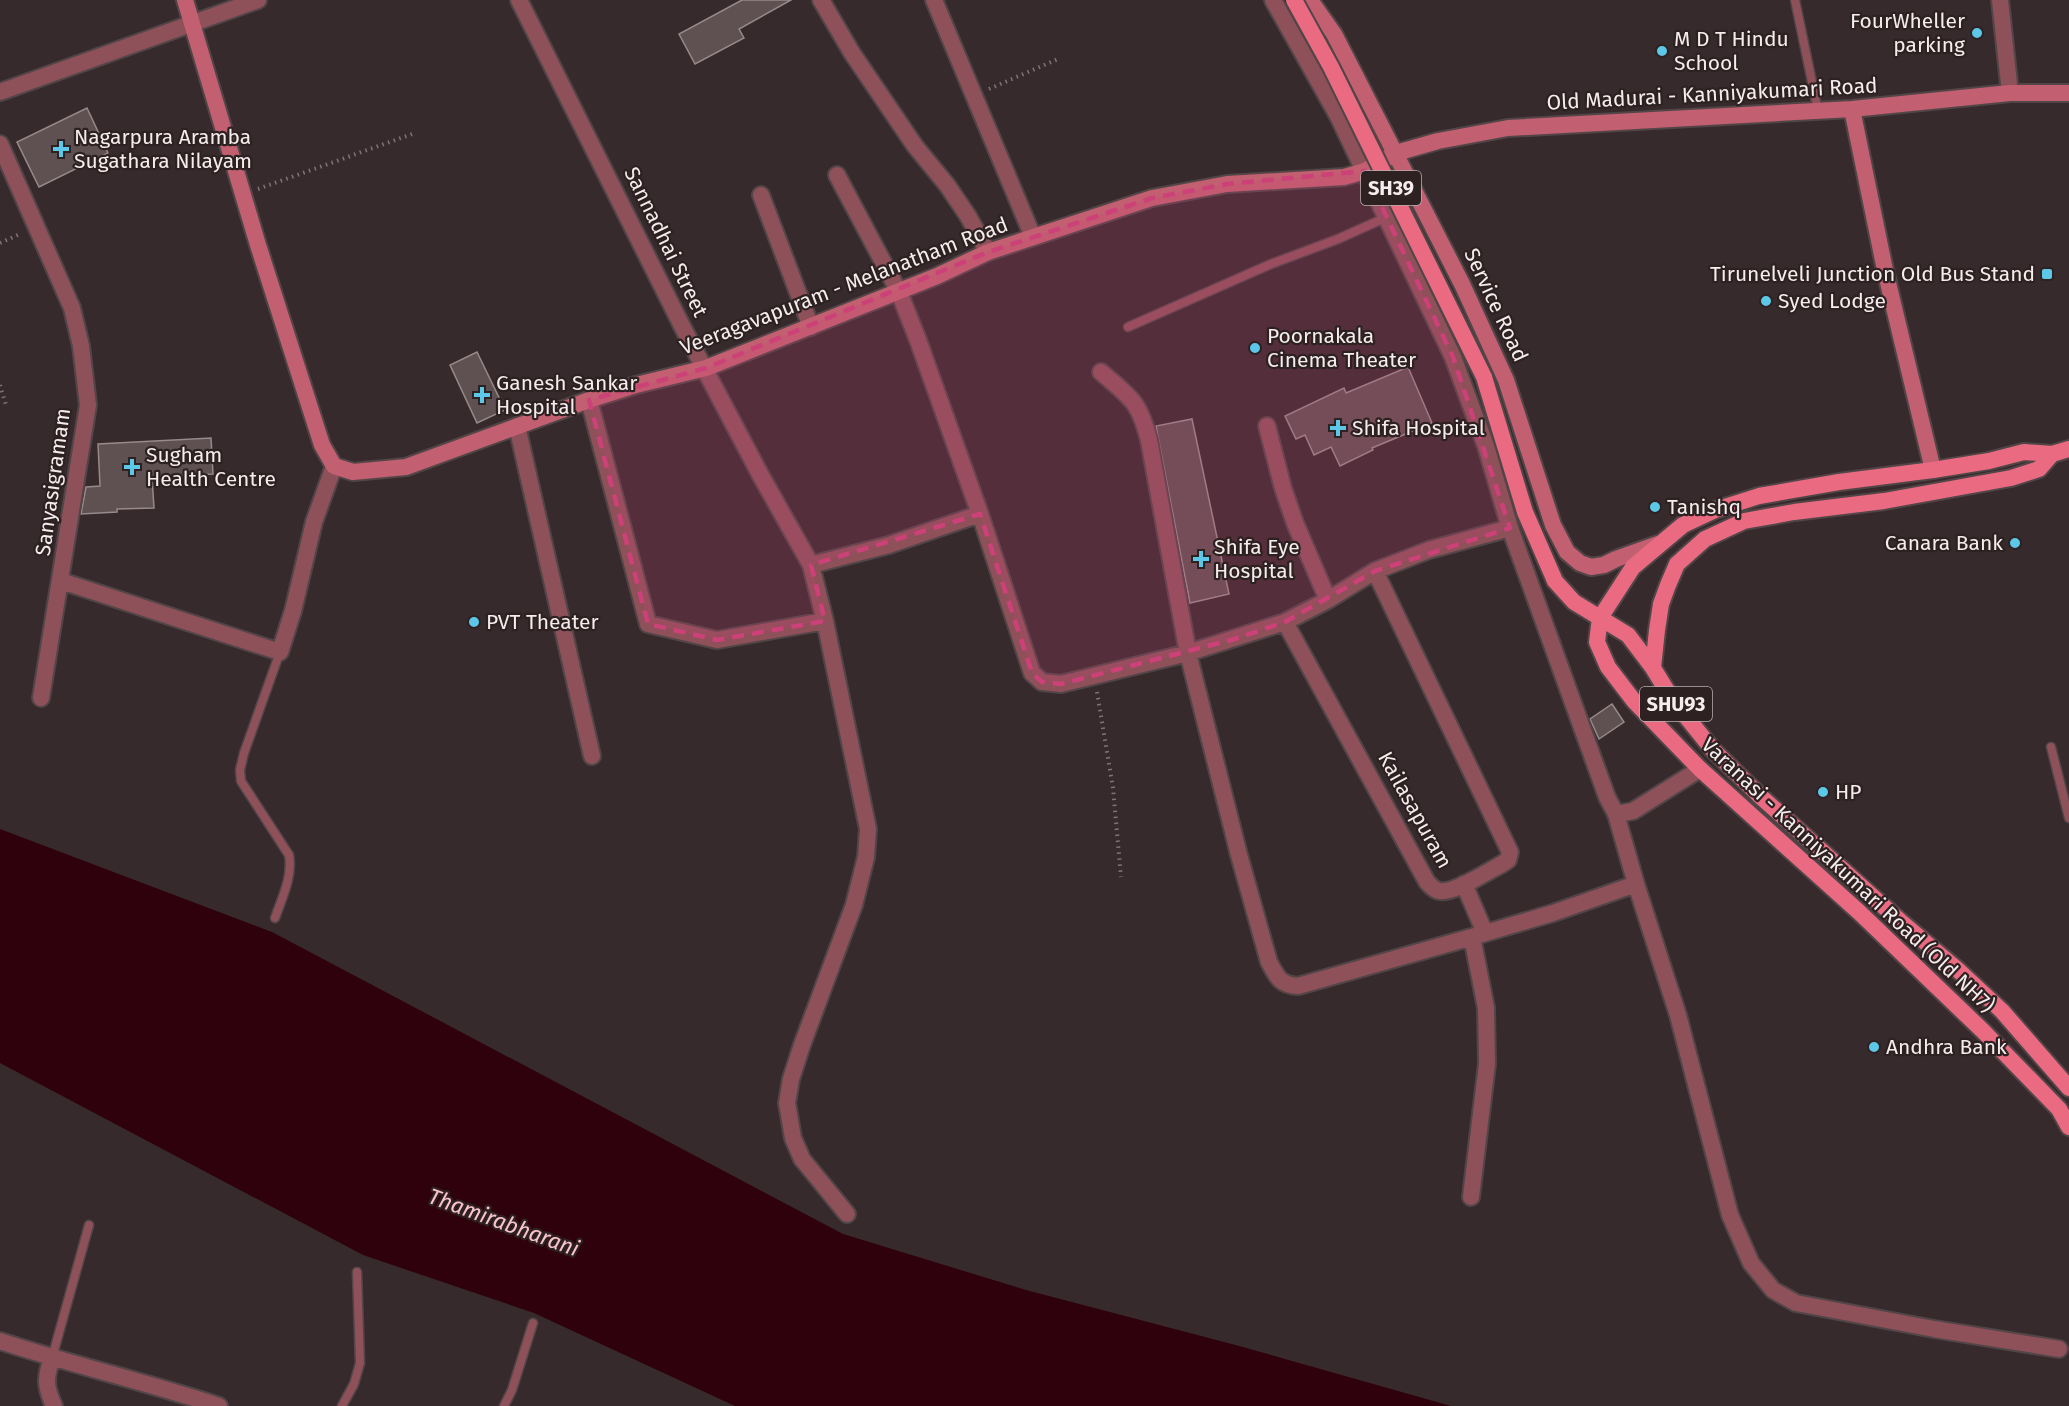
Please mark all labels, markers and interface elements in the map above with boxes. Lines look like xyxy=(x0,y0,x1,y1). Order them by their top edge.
place label: FourWheller parking xyxy=(1850,8,1965,58)
place label: M D T Hindu School xyxy=(1674,26,1789,76)
marker: FourWheller parking xyxy=(1970,26,1984,40)
marker: M D T Hindu School xyxy=(1655,44,1669,58)
street label: Old Madurai - Kanniyakumari Road xyxy=(1546,72,1878,116)
place label: Nagarpura Aramba Sugathara Nilayam xyxy=(74,124,252,174)
marker: Nagarpura Aramba Sugathara Nilayam xyxy=(52,140,70,158)
street label: Sannadhai Street xyxy=(618,163,714,322)
road number: SH39 xyxy=(1361,171,1421,205)
street label: Veeragavapuram - Melanatham Road xyxy=(676,211,1012,361)
street label: Service Road xyxy=(1458,244,1534,366)
place label: Tirunelveli Junction Old Bus Stand xyxy=(1710,261,2035,287)
marker: Tirunelveli Junction Old Bus Stand xyxy=(2040,267,2054,281)
place label: Syed Lodge xyxy=(1778,288,1886,314)
marker: Syed Lodge xyxy=(1759,294,1773,308)
place label: Poornakala Cinema Theater xyxy=(1267,323,1416,373)
marker: Poornakala Cinema Theater xyxy=(1248,341,1262,355)
place label: Ganesh Sankar Hospital xyxy=(496,370,637,420)
marker: Ganesh Sankar Hospital xyxy=(473,386,491,404)
street label: Sanyasigramam xyxy=(30,406,76,558)
place label: Shifa Hospital xyxy=(1352,415,1485,441)
marker: Shifa Hospital xyxy=(1329,419,1347,437)
place label: Sugham Health Centre xyxy=(146,442,276,492)
marker: Sugham Health Centre xyxy=(123,458,141,476)
place label: Tanishq xyxy=(1667,494,1741,520)
marker: Tanishq xyxy=(1648,500,1662,514)
place label: Canara Bank xyxy=(1885,530,2003,556)
place label: Shifa Eye Hospital xyxy=(1214,534,1300,584)
marker: Canara Bank xyxy=(2008,536,2022,550)
marker: Shifa Eye Hospital xyxy=(1192,550,1210,568)
place label: PVT Theater xyxy=(486,609,599,635)
marker: PVT Theater xyxy=(467,615,481,629)
road number: SHU93 xyxy=(1640,687,1712,721)
street label: Varanasi - Kanniyakumari Road (Old NH7) xyxy=(1696,732,2000,1018)
street label: Kailasapuram xyxy=(1372,747,1458,873)
place label: HP xyxy=(1835,779,1861,805)
marker: HP xyxy=(1816,785,1830,799)
place label: Andhra Bank xyxy=(1886,1034,2007,1060)
marker: Andhra Bank xyxy=(1867,1040,1881,1054)
water label: Thamirabharani xyxy=(425,1183,583,1262)

